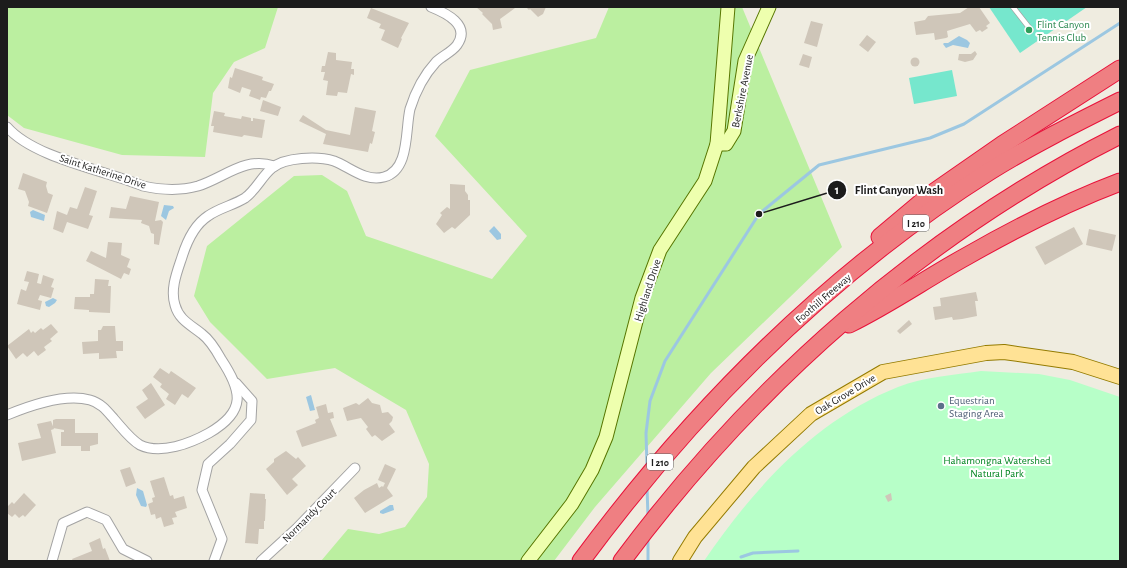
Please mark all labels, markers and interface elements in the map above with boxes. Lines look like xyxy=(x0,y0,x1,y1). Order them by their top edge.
place label: Flint Canyon Tennis Club xyxy=(1037,19,1090,43)
marker: Flint Canyon Tennis Club xyxy=(1024,25,1034,35)
street label: Berkshire Avenue xyxy=(730,54,755,129)
street label: Saint Katherine Drive xyxy=(58,152,148,191)
callout: Flint Canyon Wash xyxy=(827,178,951,202)
text: 1 xyxy=(835,184,839,196)
text: Flint Canyon Wash xyxy=(855,184,943,197)
road number: I 210 xyxy=(903,215,929,231)
street label: Highland Drive xyxy=(632,258,663,323)
street label: Foothill Freeway xyxy=(794,271,853,325)
street label: Oak Grove Drive xyxy=(813,372,877,417)
place label: Equestrian Staging Area xyxy=(949,395,1004,419)
marker: Equestrian Staging Area xyxy=(936,401,946,411)
road number: I 210 xyxy=(647,454,673,470)
park label: Hahamongna Watershed Natural Park xyxy=(943,455,1051,479)
street label: Normandy Court xyxy=(280,486,339,544)

